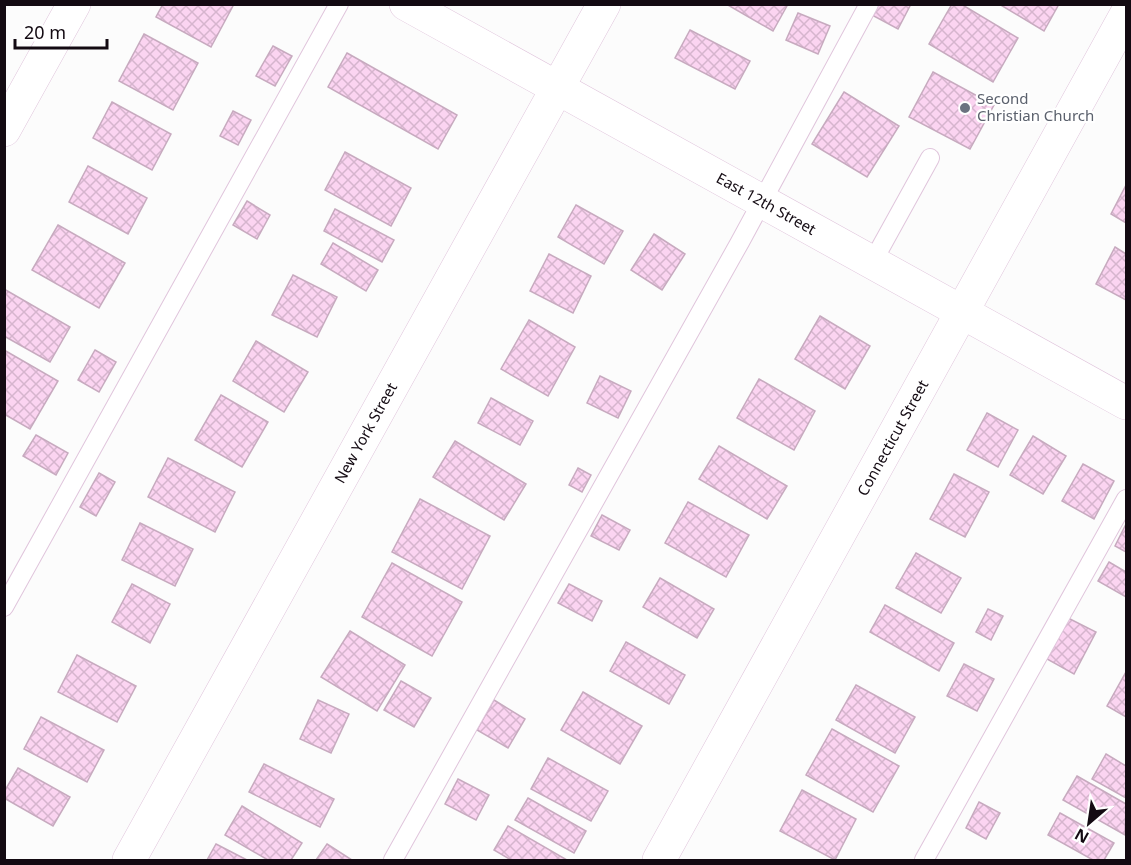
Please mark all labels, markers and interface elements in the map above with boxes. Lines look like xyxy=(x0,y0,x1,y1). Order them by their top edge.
scale bar xyxy=(15,12,106,50)
text: 20 m xyxy=(24,20,66,44)
place label: Second Christian Church xyxy=(977,88,1094,125)
marker: Second Christian Church xyxy=(958,101,972,115)
street label: East 12th Street xyxy=(713,167,820,239)
street label: Connecticut Street xyxy=(852,375,933,499)
street label: New York Street xyxy=(329,378,401,486)
north arrow xyxy=(1059,793,1119,853)
text: N xyxy=(1071,823,1093,849)

